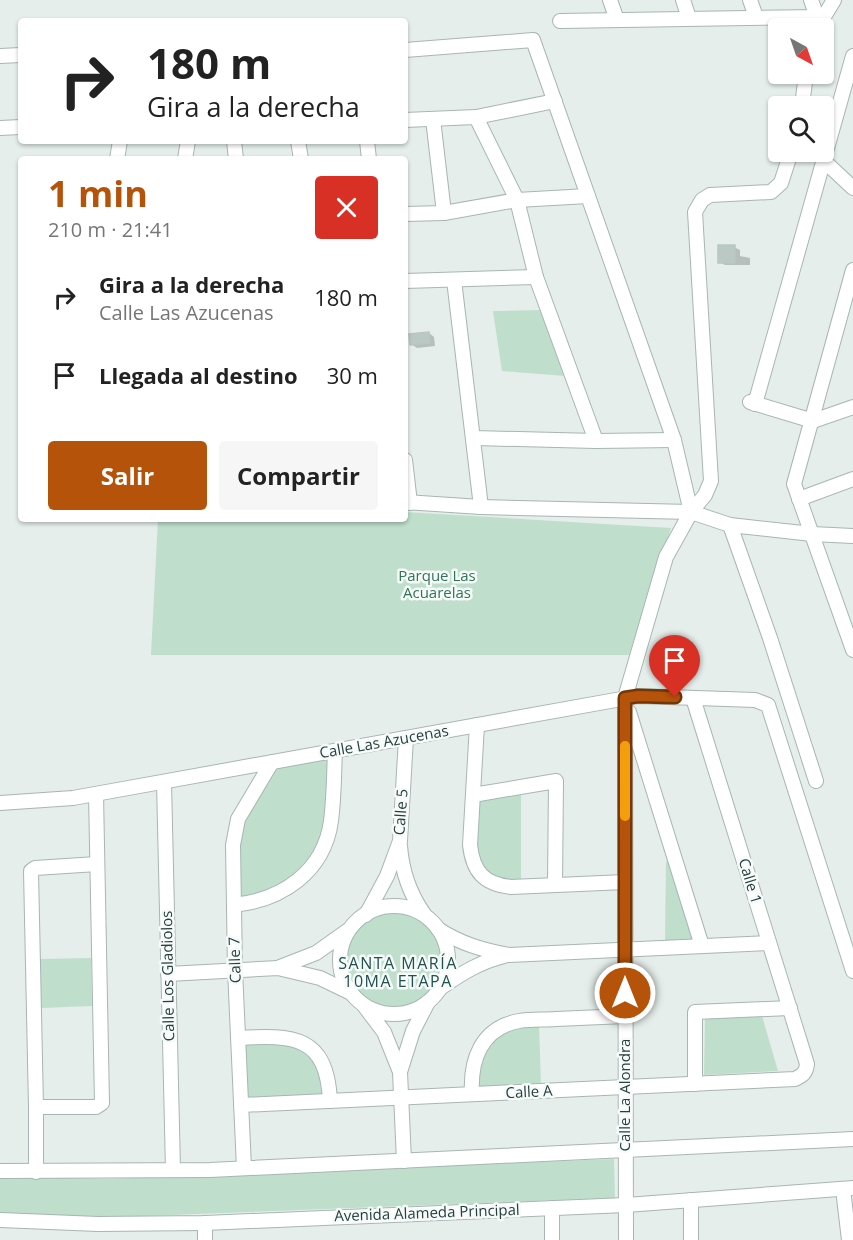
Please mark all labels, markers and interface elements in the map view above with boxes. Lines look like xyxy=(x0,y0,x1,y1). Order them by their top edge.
north arrow xyxy=(768,18,834,84)
map controls xyxy=(768,18,834,162)
text: 180 m xyxy=(147,34,271,91)
icon: right xyxy=(48,42,126,120)
text: Gira a la derecha xyxy=(147,88,360,125)
button: search xyxy=(768,96,834,162)
text: 1 min xyxy=(48,169,148,218)
button: close xyxy=(315,176,378,239)
text: 210 m · 21:41 xyxy=(48,216,173,243)
text: Gira a la derecha xyxy=(99,269,284,299)
icon: right xyxy=(48,281,81,314)
text: 180 m xyxy=(314,282,378,312)
text: Calle Las Azucenas xyxy=(99,299,274,326)
icon: arrive xyxy=(48,359,81,392)
text: Llegada al destino xyxy=(99,360,298,390)
text: 30 m xyxy=(327,360,378,390)
button: Salir xyxy=(48,441,207,510)
button: Compartir xyxy=(219,441,378,510)
park label: Parque Las Acuarelas xyxy=(398,565,476,602)
pin xyxy=(649,635,700,697)
icon: arrive xyxy=(658,644,691,677)
street label: Calle Las Azucenas xyxy=(318,720,450,762)
street label: Calle 5 xyxy=(388,788,412,836)
street label: Calle 1 xyxy=(735,856,767,906)
street label: Calle Los Gladiolos xyxy=(156,911,178,1041)
street label: Calle 7 xyxy=(223,937,245,984)
district label: SANTA MARÍA 10MA ETAPA xyxy=(338,952,458,992)
position arrow xyxy=(593,961,657,1025)
street label: Calle La Alondra xyxy=(614,1039,634,1151)
street label: Calle A xyxy=(505,1080,554,1102)
street label: Avenida Alameda Principal xyxy=(334,1199,520,1225)

